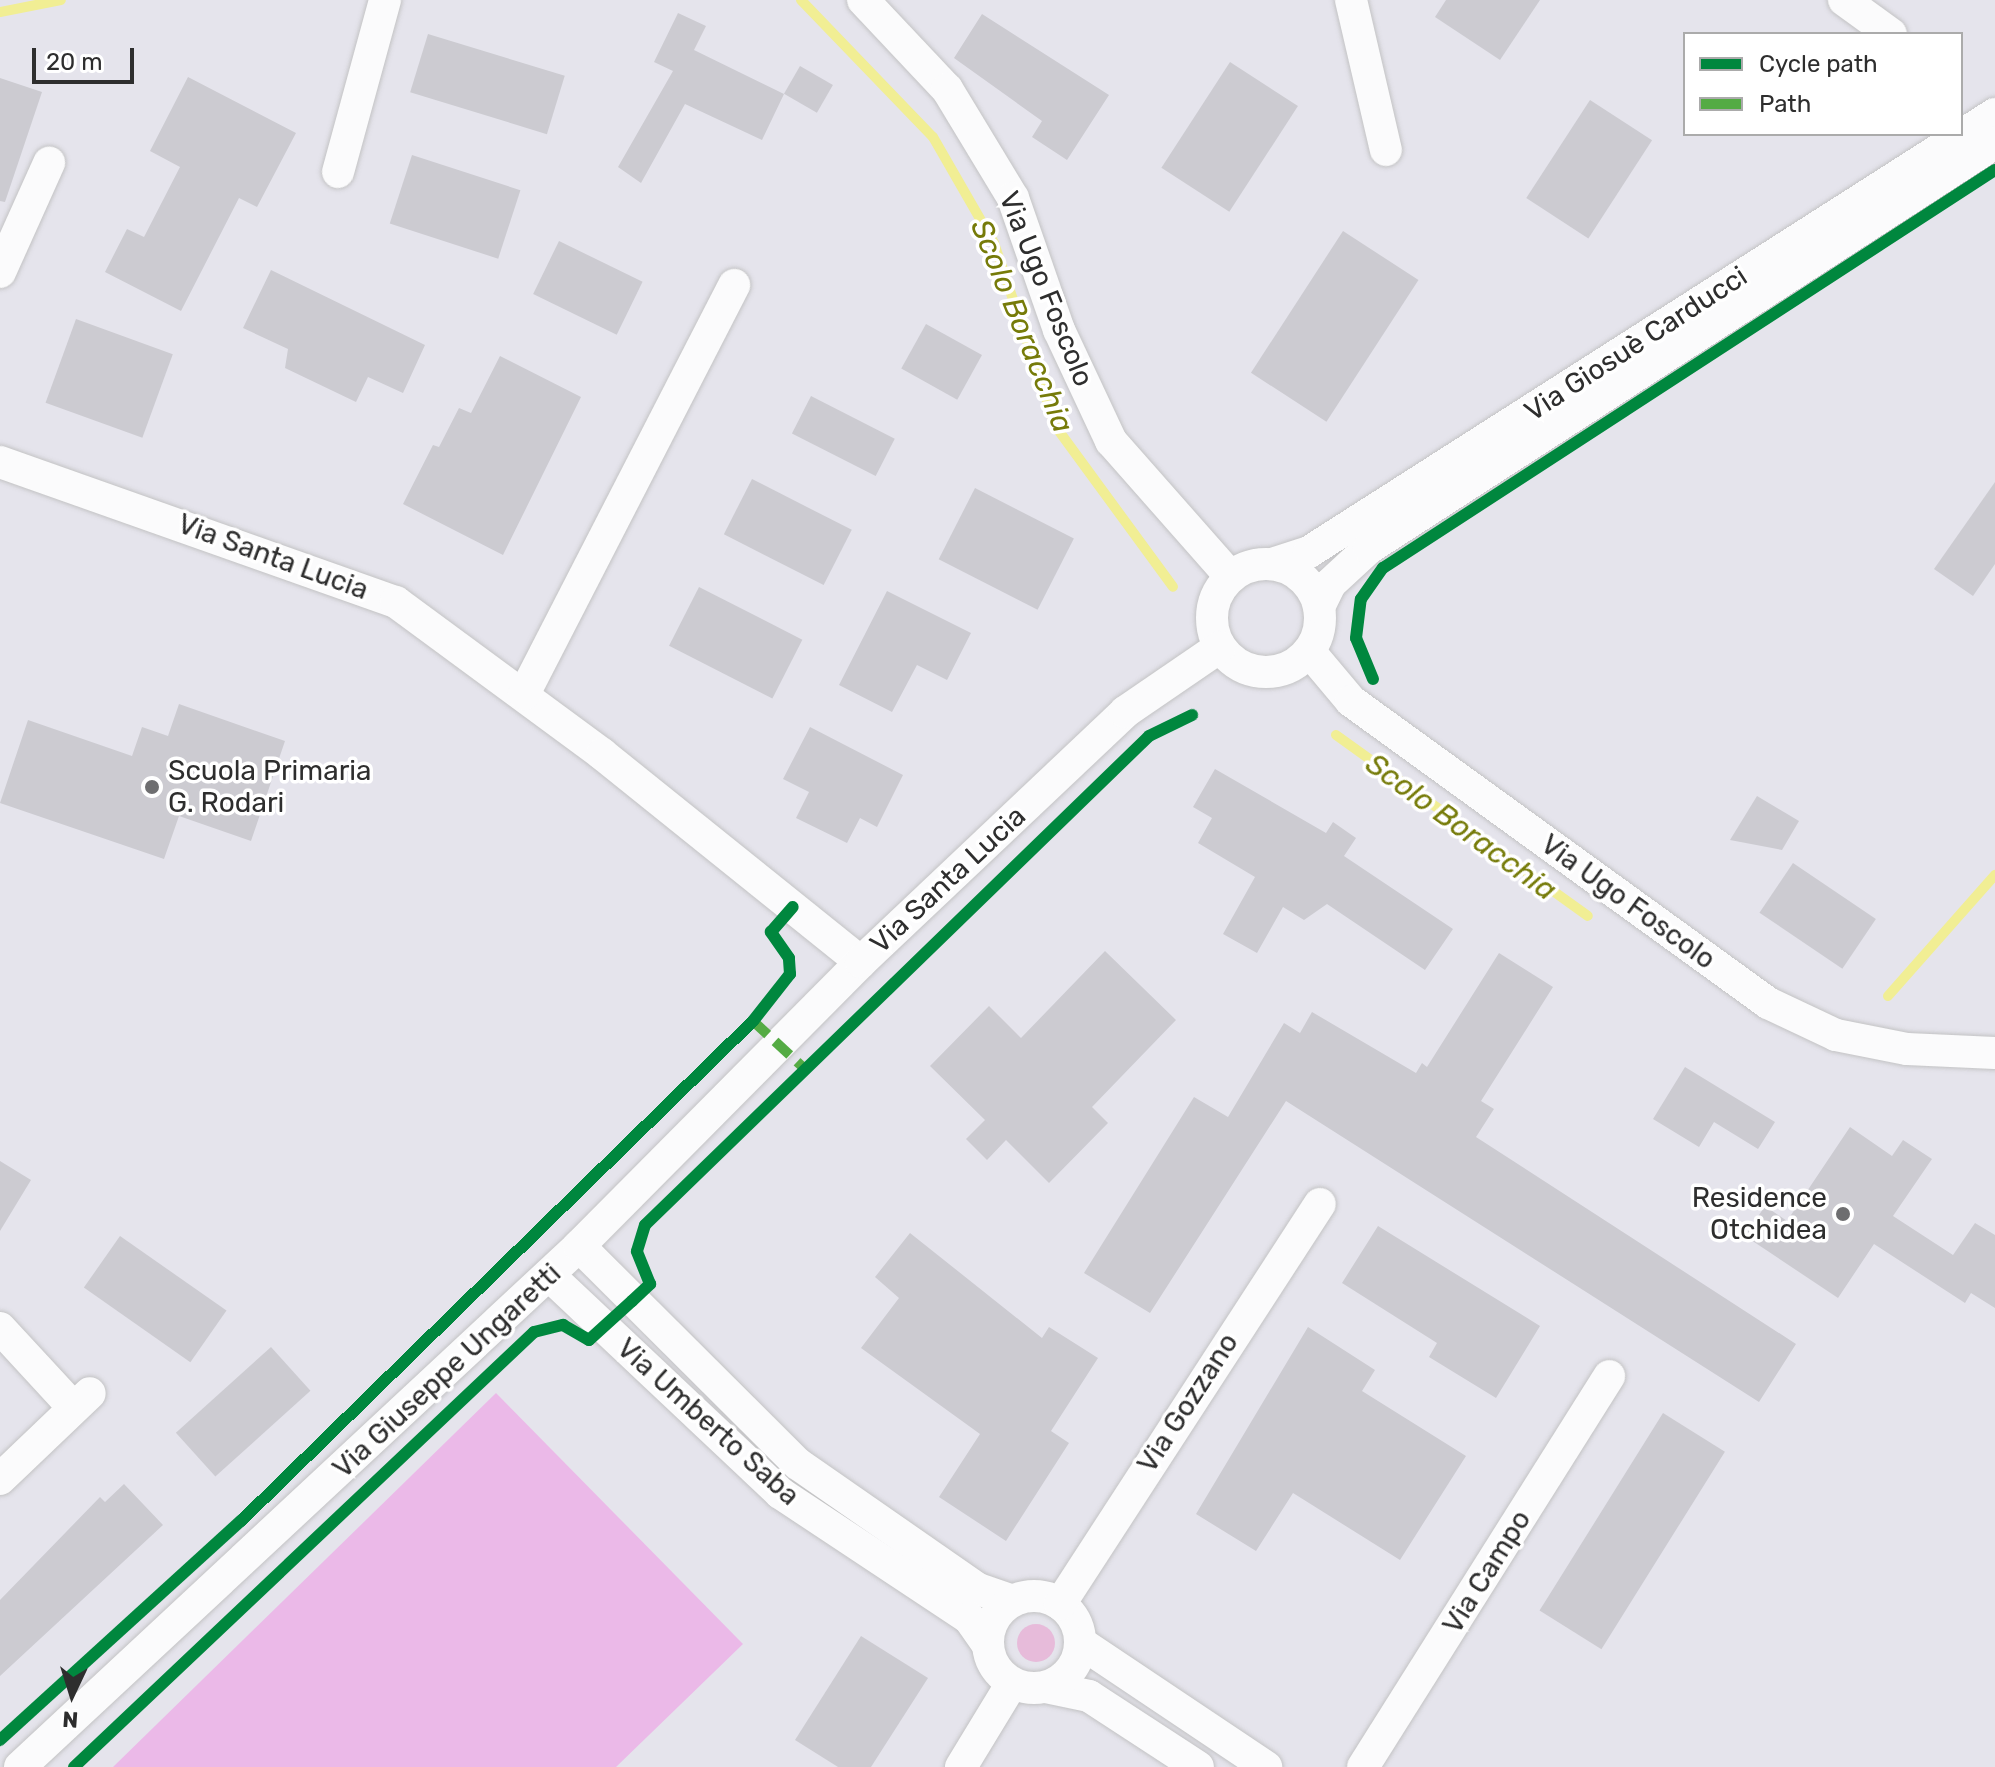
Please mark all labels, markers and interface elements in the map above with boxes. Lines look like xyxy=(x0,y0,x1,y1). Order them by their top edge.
scale bar xyxy=(36,32,138,82)
legend xyxy=(1683,32,1963,136)
text: 20 m xyxy=(46,48,103,76)
text: Cycle path xyxy=(1759,50,1878,78)
text: Path xyxy=(1759,90,1811,118)
street label: Via Ugo Foscolo xyxy=(992,187,1100,391)
water label: Scolo Boracchia xyxy=(963,214,1081,438)
street label: Via Giosuè Carducci xyxy=(1518,259,1754,429)
street label: Via Santa Lucia xyxy=(173,507,373,607)
water label: Scolo Boracchia xyxy=(1359,746,1563,908)
place label: Scuola Primaria G. Rodari xyxy=(168,754,372,820)
marker: Scuola Primaria G. Rodari xyxy=(143,778,161,796)
street label: Via Santa Lucia xyxy=(863,799,1033,961)
street label: Via Ugo Foscolo xyxy=(1534,827,1722,977)
place label: Residence Otchidea xyxy=(1692,1181,1827,1247)
marker: Residence Otchidea xyxy=(1834,1205,1852,1223)
street label: Via Giuseppe Ungaretti xyxy=(326,1257,568,1485)
street label: Via Gozzano xyxy=(1131,1327,1245,1479)
street label: Via Umberto Saba xyxy=(610,1331,806,1513)
street label: Via Campo xyxy=(1436,1504,1538,1640)
north arrow xyxy=(32,1655,112,1735)
text: N xyxy=(61,1705,79,1733)

